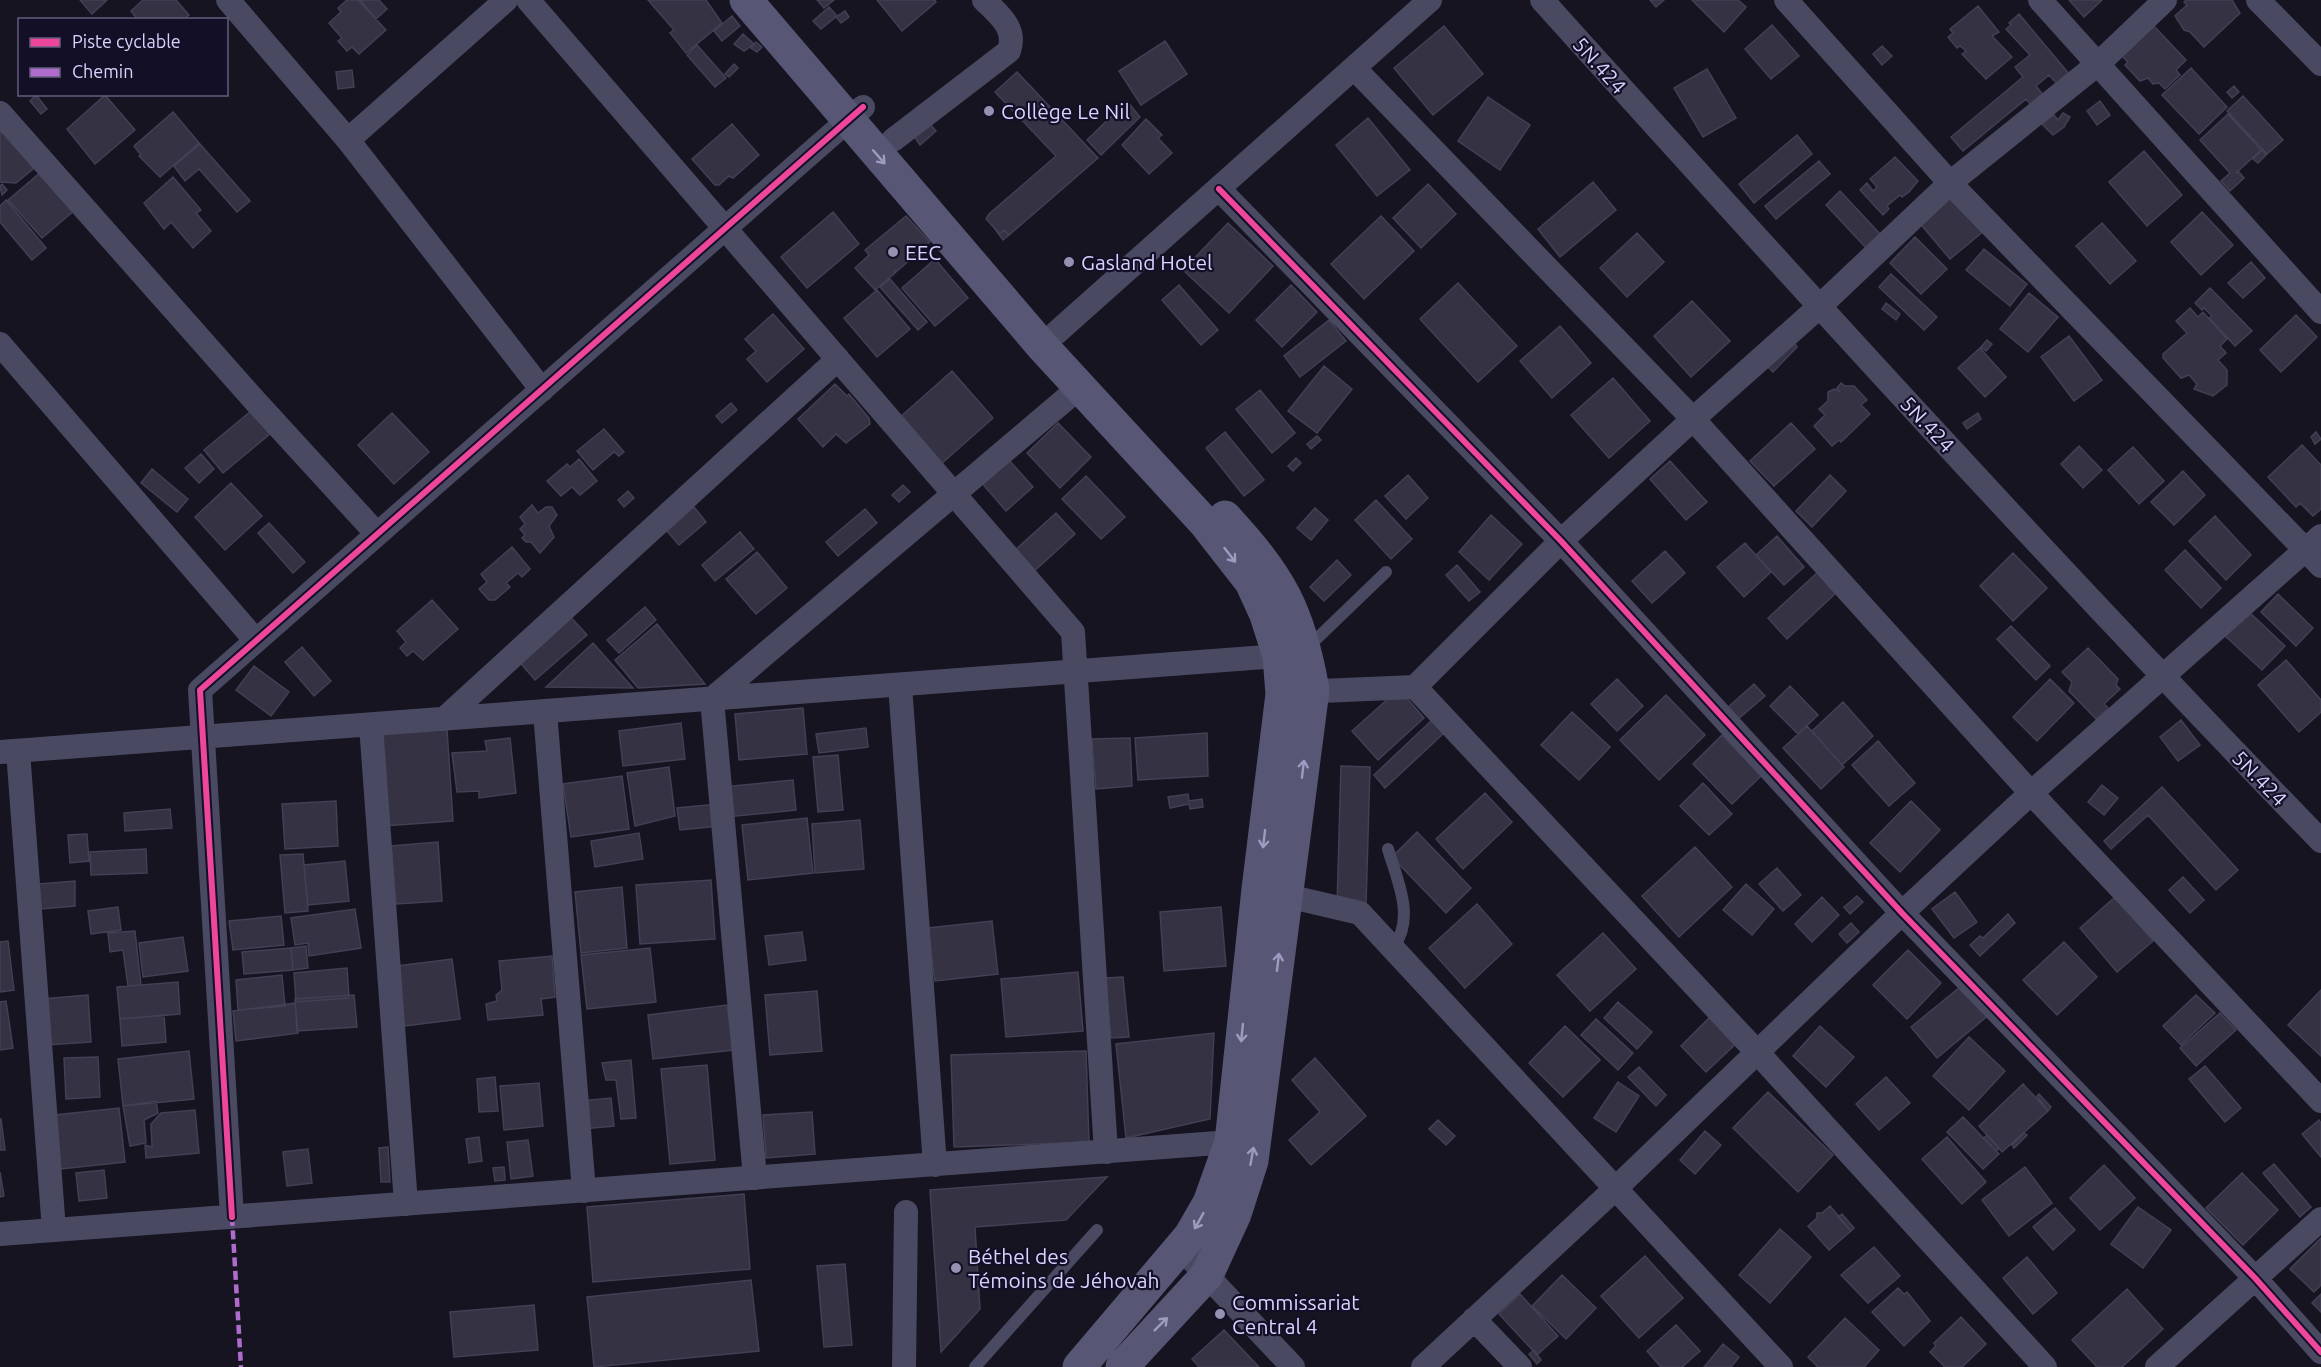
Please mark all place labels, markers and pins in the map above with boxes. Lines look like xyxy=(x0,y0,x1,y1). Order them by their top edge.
place label: Collège Le Nil xyxy=(1001,99,1130,123)
marker: Collège Le Nil xyxy=(982,104,996,118)
place label: EEC xyxy=(905,240,941,264)
marker: EEC xyxy=(886,245,900,259)
place label: Gasland Hotel xyxy=(1081,250,1212,274)
marker: Gasland Hotel xyxy=(1062,255,1076,269)
place label: Béthel des Témoins de Jéhovah xyxy=(968,1244,1160,1292)
marker: Béthel des Témoins de Jéhovah xyxy=(949,1261,963,1275)
place label: Commissariat Central 4 xyxy=(1232,1290,1360,1338)
marker: Commissariat Central 4 xyxy=(1213,1307,1227,1321)

